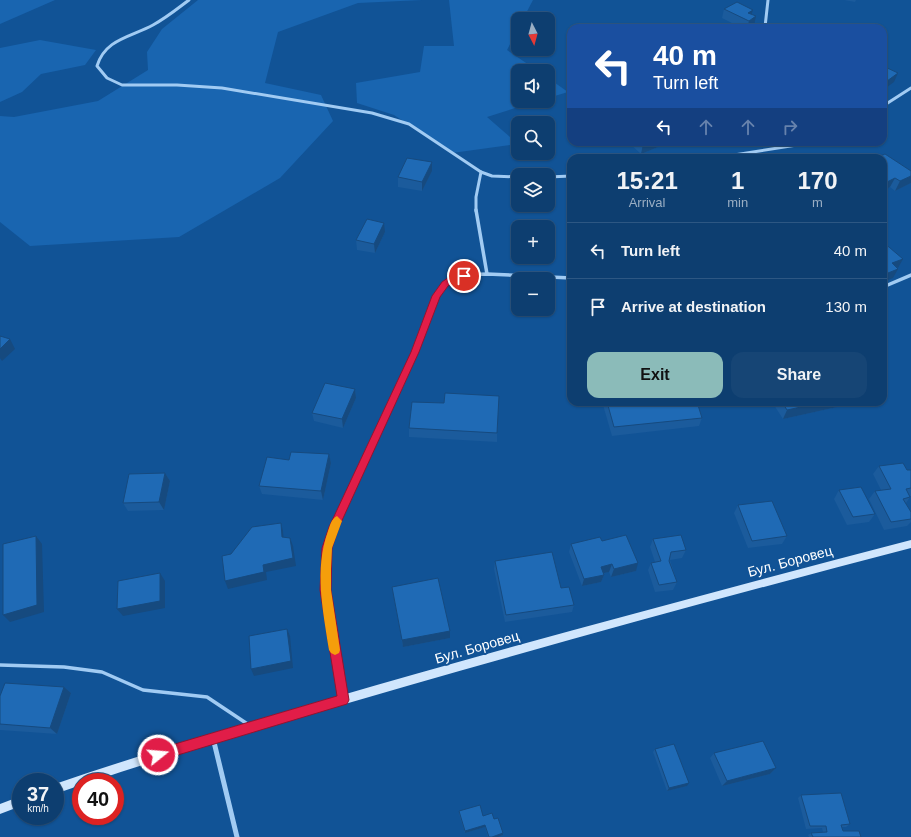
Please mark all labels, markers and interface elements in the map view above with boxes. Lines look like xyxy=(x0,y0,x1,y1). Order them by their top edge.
north arrow xyxy=(511,12,555,56)
map controls xyxy=(511,12,555,316)
icon: left xyxy=(587,40,639,92)
text: 40 m xyxy=(653,40,717,71)
button: sound xyxy=(511,64,555,108)
text: Turn left xyxy=(653,73,718,93)
button: search xyxy=(511,116,555,160)
icon: left xyxy=(653,116,675,138)
icon: ahead xyxy=(695,116,717,138)
icon: ahead xyxy=(737,116,759,138)
icon: right xyxy=(779,116,801,138)
text: 15:21 xyxy=(616,167,678,194)
text: 1 xyxy=(731,167,744,194)
text: 170 xyxy=(798,167,838,194)
button: layers xyxy=(511,168,555,212)
text: Arrival xyxy=(629,195,666,210)
text: min xyxy=(727,195,748,210)
text: m xyxy=(812,195,823,210)
button: + xyxy=(511,220,555,264)
icon: left xyxy=(587,240,609,262)
text: Turn left xyxy=(621,242,680,259)
text: 40 m xyxy=(834,242,867,259)
pin xyxy=(447,259,481,293)
icon: arrive xyxy=(453,265,475,287)
button: − xyxy=(511,272,555,316)
icon: arrive xyxy=(587,296,609,318)
text: Arrive at destination xyxy=(621,298,766,315)
text: 130 m xyxy=(825,298,867,315)
button: Exit xyxy=(587,352,723,398)
button: Share xyxy=(731,352,867,398)
street label: Бул. Боровец xyxy=(746,542,834,580)
street label: Бул. Боровец xyxy=(433,627,521,667)
position arrow xyxy=(137,734,179,776)
speed limit sign: 40 xyxy=(72,773,124,825)
text: 37 xyxy=(27,783,49,805)
text: km/h xyxy=(27,803,49,814)

